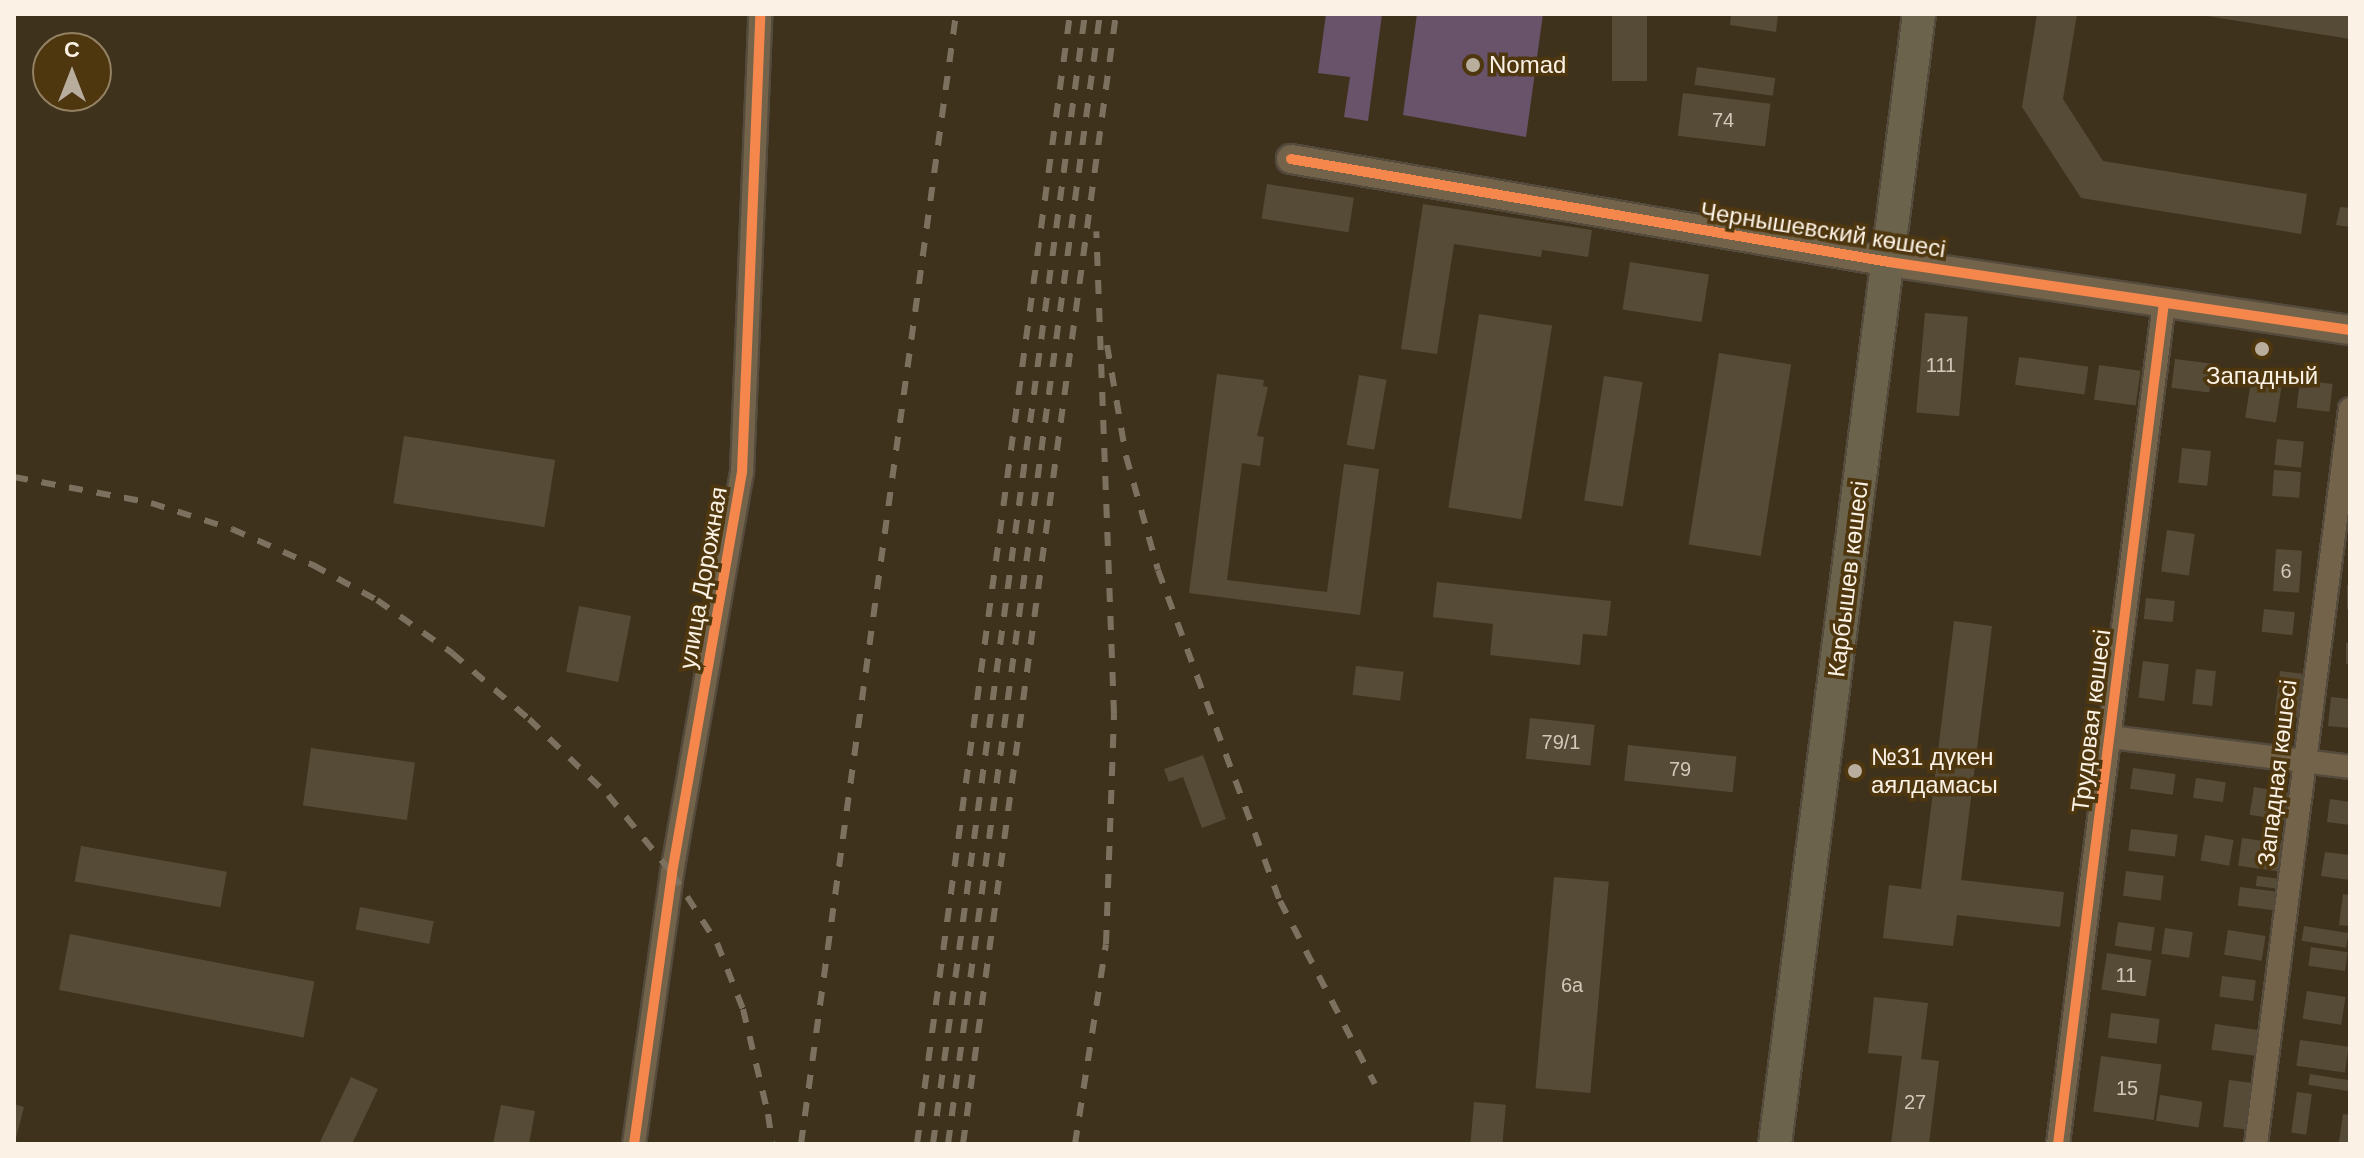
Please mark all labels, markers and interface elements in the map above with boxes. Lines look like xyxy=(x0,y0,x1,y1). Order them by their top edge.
north arrow xyxy=(32,32,112,112)
text: С xyxy=(64,37,80,62)
place label: Nomad xyxy=(1489,51,1566,79)
marker: Nomad xyxy=(1464,56,1482,74)
house number: 74 xyxy=(1712,108,1734,132)
street label: Чернышевский көшесі xyxy=(1698,196,1948,264)
marker: Западный xyxy=(2253,340,2271,358)
house number: 111 xyxy=(1926,353,1956,377)
place label: Западный xyxy=(2206,362,2318,390)
street label: Карбышев көшесі xyxy=(1822,479,1874,679)
street label: улица Дорожная xyxy=(673,485,733,671)
house number: 6 xyxy=(2280,559,2292,583)
street label: Трудовая көшесі xyxy=(2065,628,2117,814)
street label: Западная көшесі xyxy=(2251,678,2303,868)
house number: 79/1 xyxy=(1542,730,1580,754)
place label: №31 дүкен аялдамасы xyxy=(1871,743,1998,799)
house number: 79 xyxy=(1669,757,1691,781)
marker: №31 дүкен аялдамасы xyxy=(1846,762,1864,780)
house number: 11 xyxy=(2116,963,2136,987)
house number: 6а xyxy=(1561,973,1583,997)
house number: 15 xyxy=(2116,1076,2138,1100)
house number: 27 xyxy=(1904,1090,1926,1114)

